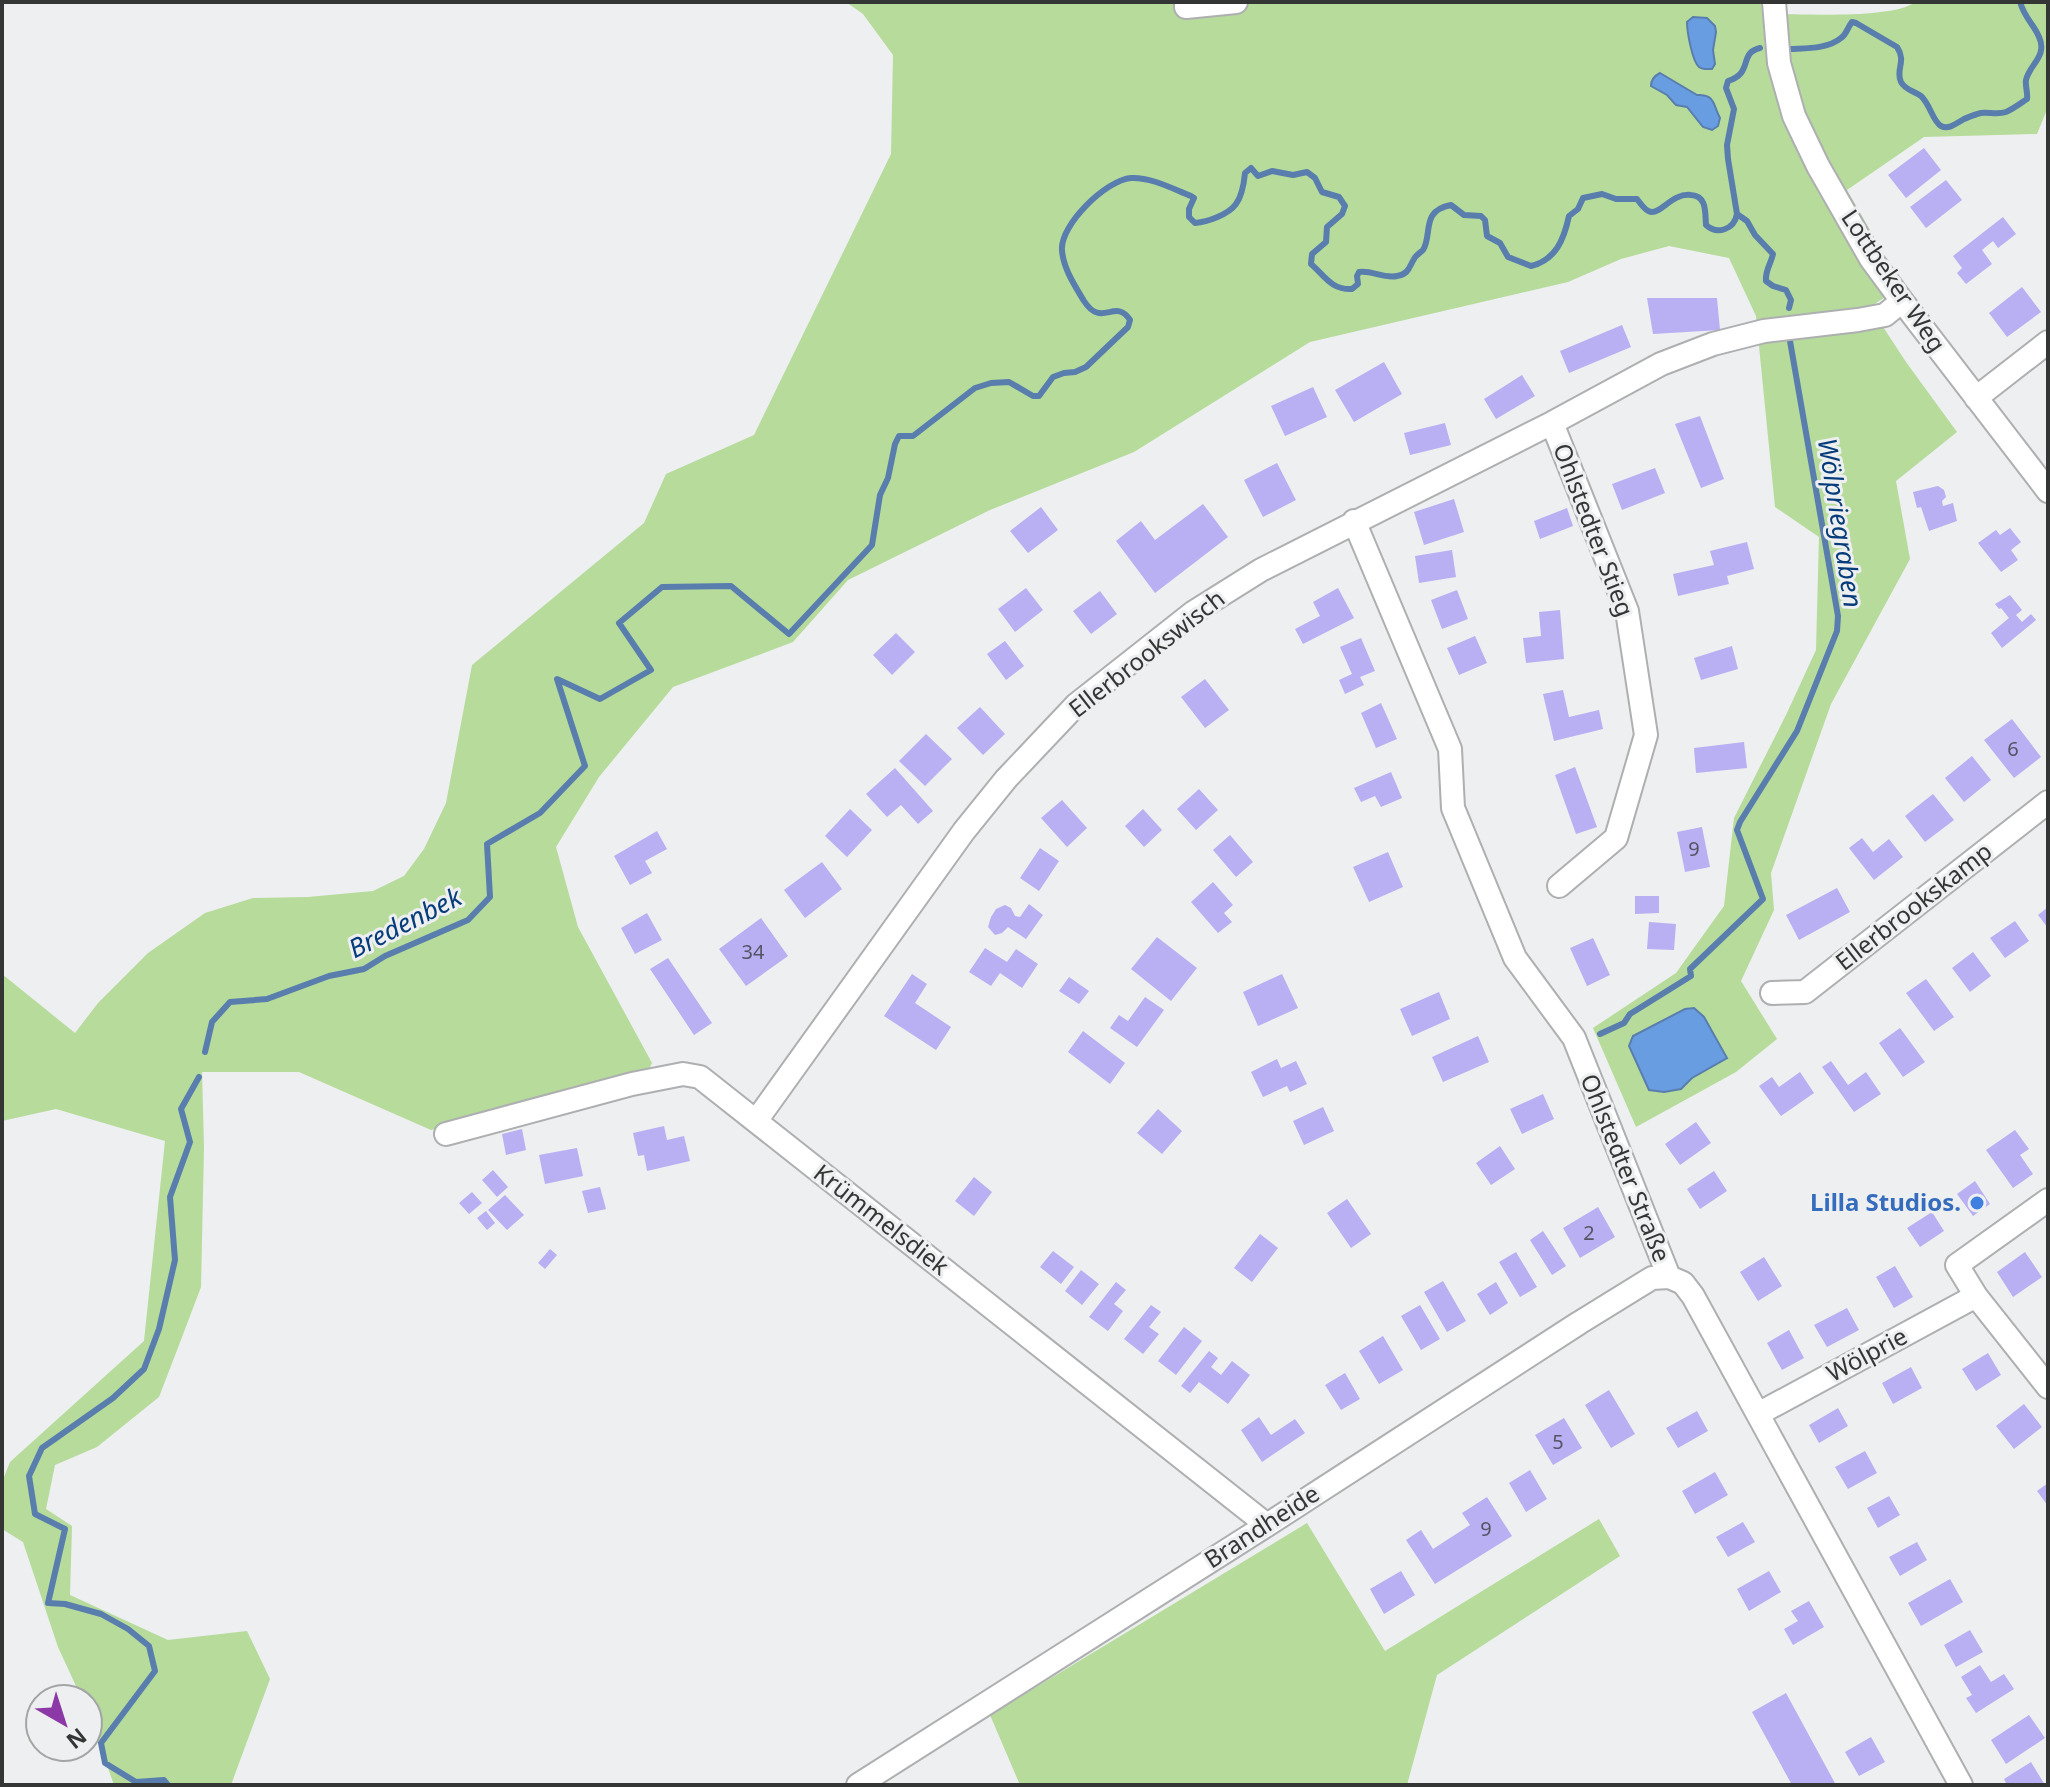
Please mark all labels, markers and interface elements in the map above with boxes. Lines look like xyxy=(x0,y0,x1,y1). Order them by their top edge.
street label: Lottbeker Weg xyxy=(1834,202,1954,358)
water label: Wölpriegraben xyxy=(1810,436,1872,610)
street label: Ohlstedter Stieg xyxy=(1546,438,1643,621)
street label: Ellerbrookswisch xyxy=(1061,581,1231,724)
house number: 6 xyxy=(2007,735,2019,762)
street label: Ellerbrookskamp xyxy=(1828,834,1998,977)
house number: 9 xyxy=(1688,835,1700,862)
water label: Bredenbek xyxy=(342,878,468,966)
house number: 34 xyxy=(742,938,765,965)
street label: Ohlstedter Straße xyxy=(1574,1069,1679,1266)
street label: Krümmelsdiek xyxy=(808,1156,956,1282)
place label: Lilla Studios. xyxy=(1810,1185,1961,1218)
marker: Lilla Studios. xyxy=(1968,1194,1986,1212)
house number: 2 xyxy=(1583,1219,1595,1246)
street label: Wölprie xyxy=(1820,1319,1912,1389)
house number: 5 xyxy=(1552,1428,1564,1455)
street label: Brandheide xyxy=(1197,1476,1325,1575)
house number: 9 xyxy=(1480,1515,1492,1542)
north arrow xyxy=(24,1683,104,1763)
text: N xyxy=(61,1722,94,1757)

